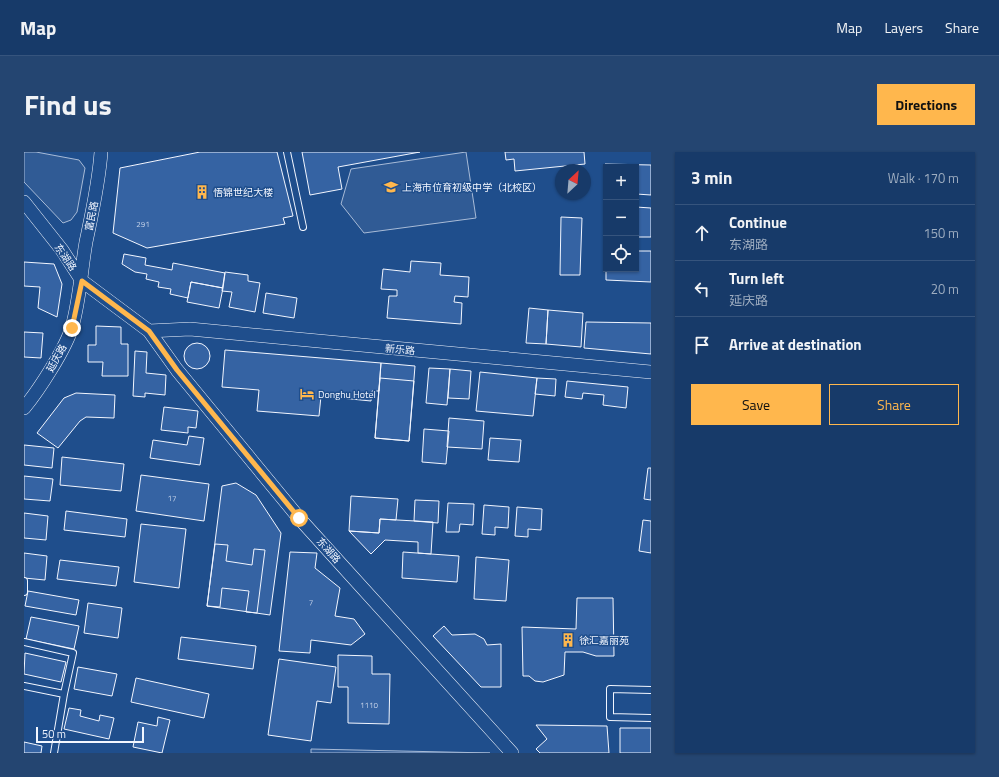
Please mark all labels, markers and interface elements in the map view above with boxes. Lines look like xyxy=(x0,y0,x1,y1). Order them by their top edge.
text: Map xyxy=(20,13,56,42)
text: Map xyxy=(836,17,862,38)
text: Layers xyxy=(884,17,923,38)
text: Share xyxy=(945,17,979,38)
text: Find us xyxy=(24,83,112,126)
button: Directions xyxy=(877,84,975,125)
north arrow xyxy=(555,164,591,200)
map controls xyxy=(603,164,639,272)
button: + xyxy=(603,164,639,200)
text: 3 min xyxy=(691,165,732,191)
text: Walk · 170 m xyxy=(888,168,959,188)
school or university icon: 上海市位育初级中学（北校区） xyxy=(383,179,399,195)
place label: 上海市位育初级中学（北校区） xyxy=(402,180,542,195)
building icon: 悟锦世纪大楼 xyxy=(194,184,210,200)
place label: 悟锦世纪大楼 xyxy=(213,185,273,200)
street label: 富民路 xyxy=(81,200,102,232)
button: − xyxy=(603,200,639,236)
text: Continue xyxy=(729,211,787,234)
house number: 291 xyxy=(136,218,150,230)
icon: ahead xyxy=(691,222,713,244)
text: 150 m xyxy=(923,223,959,243)
text: 东湖路 xyxy=(729,234,768,254)
button: locate xyxy=(603,236,639,272)
street label: 东湖路 xyxy=(51,241,80,274)
text: Turn left xyxy=(729,267,784,290)
icon: left xyxy=(691,278,713,300)
text: 20 m xyxy=(931,279,959,299)
text: 延庆路 xyxy=(729,290,768,310)
route end xyxy=(63,319,81,337)
text: Arrive at destination xyxy=(729,333,862,356)
icon: arrive xyxy=(691,334,713,356)
street label: 延庆路 xyxy=(43,341,70,375)
street label: 新乐路 xyxy=(384,341,416,358)
button: Save xyxy=(691,384,821,425)
button: Share xyxy=(829,384,959,425)
hotel icon: Donghu Hotel xyxy=(299,386,315,402)
place label: Donghu Hotel xyxy=(318,387,376,402)
house number: 17 xyxy=(168,492,176,504)
route start xyxy=(290,509,308,527)
street label: 东湖路 xyxy=(313,534,344,567)
house number: 7 xyxy=(309,596,313,608)
building icon: 徐汇嘉丽苑 xyxy=(560,632,576,648)
place label: 徐汇嘉丽苑 xyxy=(579,633,629,648)
house number: 1110 xyxy=(360,699,378,711)
scale bar xyxy=(36,725,144,744)
text: 50 m xyxy=(42,726,66,742)

